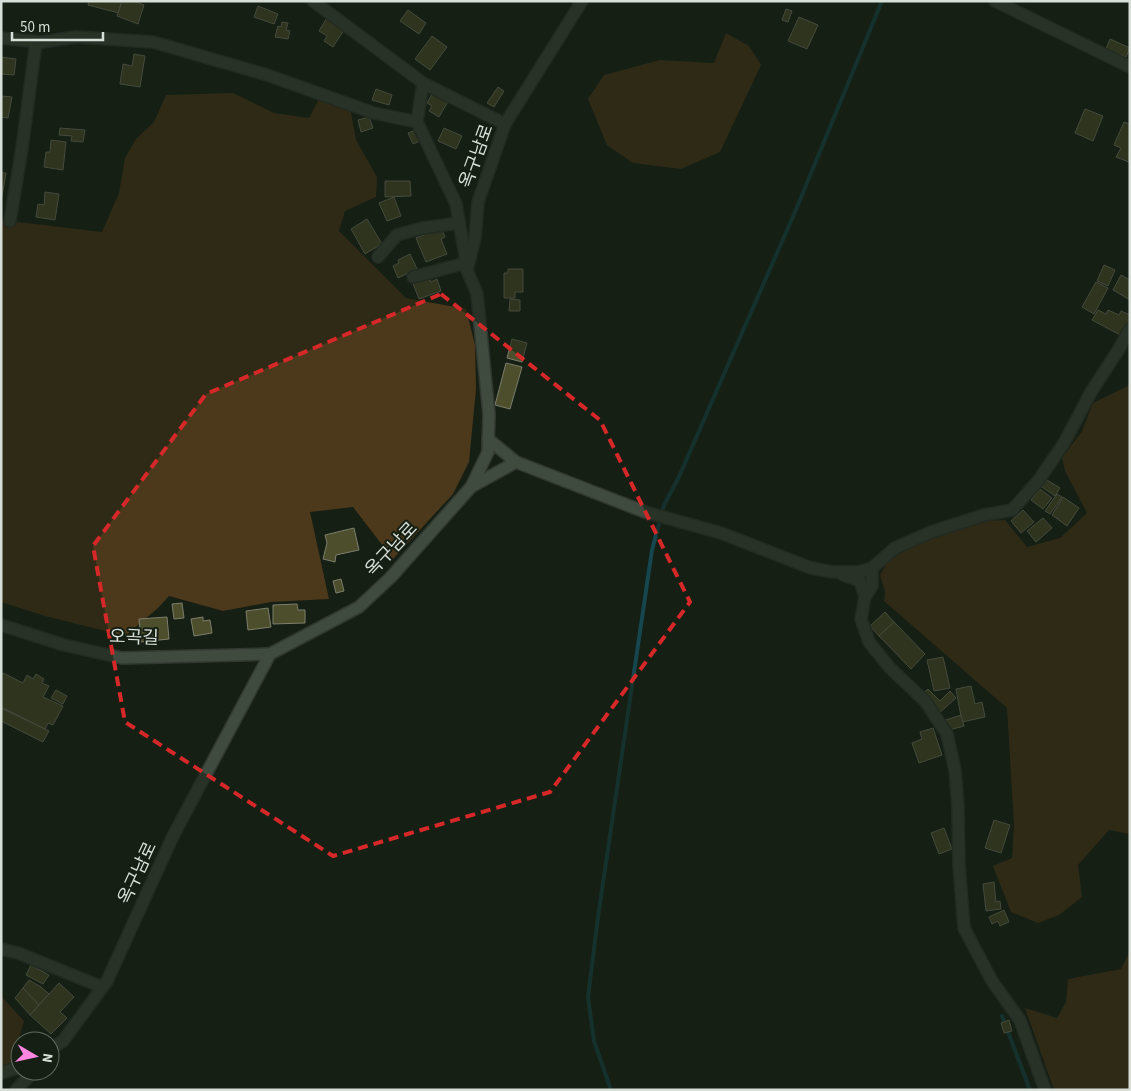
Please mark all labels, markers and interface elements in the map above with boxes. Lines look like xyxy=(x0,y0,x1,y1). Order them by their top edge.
scale bar xyxy=(12,10,104,42)
text: 50 m xyxy=(20,17,50,38)
street label: 옥구남로 xyxy=(453,121,500,192)
street label: 옥구남로 xyxy=(360,517,423,582)
street label: 오곡길 xyxy=(109,624,159,651)
street label: 옥구남로 xyxy=(112,838,163,909)
north arrow xyxy=(10,1031,60,1081)
text: N xyxy=(36,1052,57,1064)

